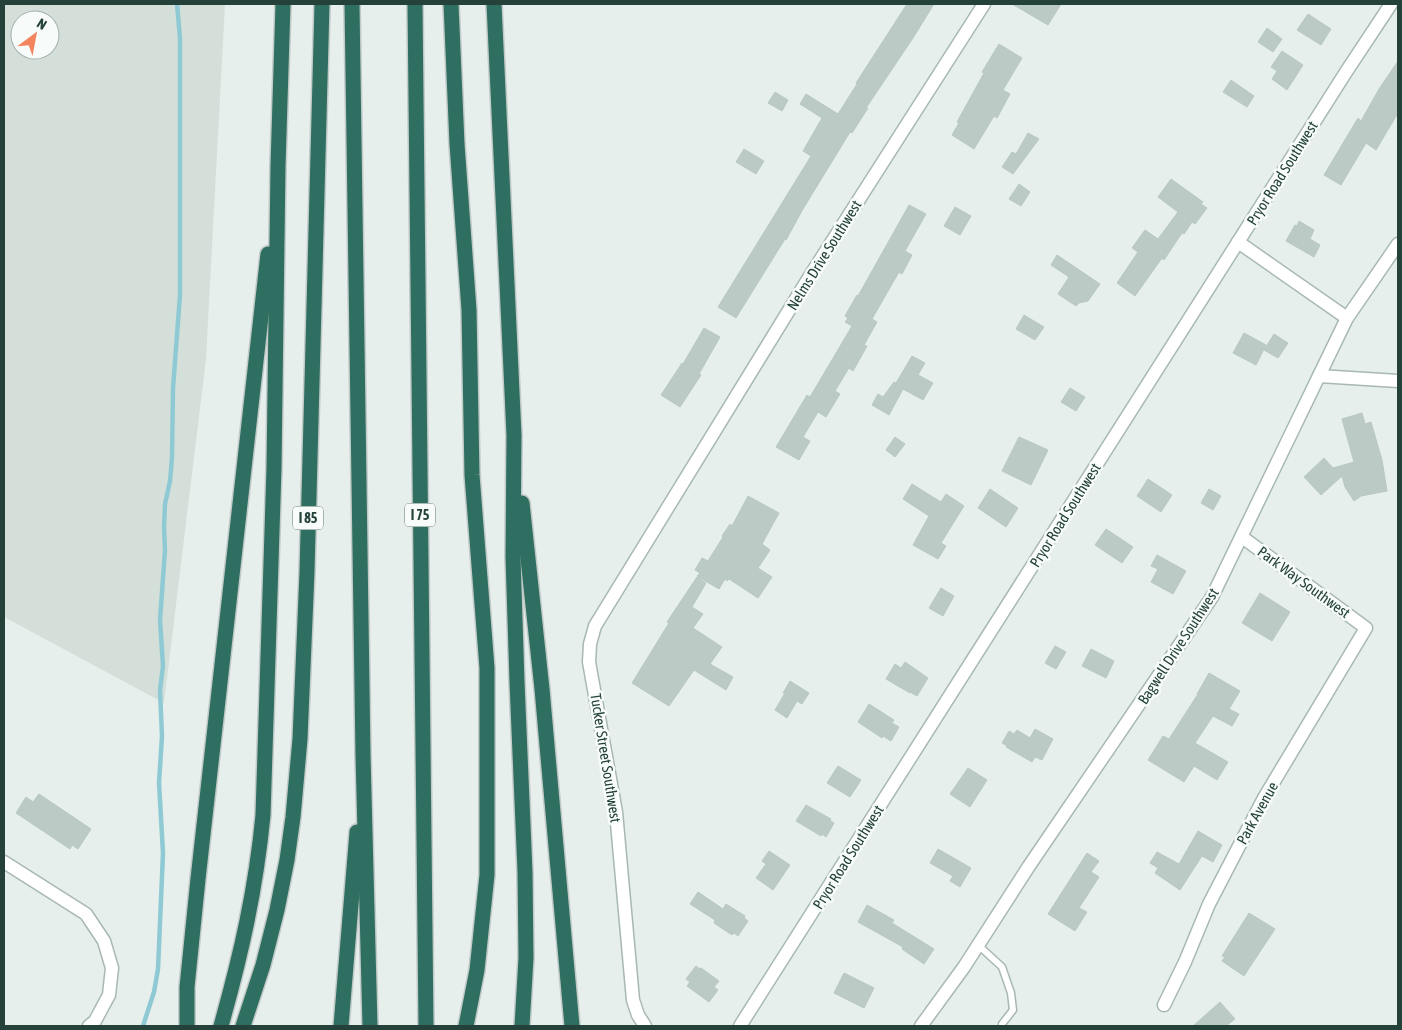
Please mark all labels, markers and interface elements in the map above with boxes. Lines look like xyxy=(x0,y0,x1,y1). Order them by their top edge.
north arrow xyxy=(10,10,60,60)
text: N xyxy=(34,15,50,33)
street label: Pryor Road Southwest xyxy=(1243,118,1321,228)
street label: Nelms Drive Southwest xyxy=(783,197,865,313)
street label: Pryor Road Southwest xyxy=(1026,460,1104,570)
road number: I 75 xyxy=(405,504,435,526)
road number: I 85 xyxy=(293,506,323,530)
street label: Park Way Southwest xyxy=(1254,543,1354,621)
street label: Bagwell Drive Southwest xyxy=(1134,585,1222,707)
street label: Tucker Street Southwest xyxy=(587,692,625,824)
street label: Park Avenue xyxy=(1233,779,1281,847)
street label: Pryor Road Southwest xyxy=(809,802,887,912)

